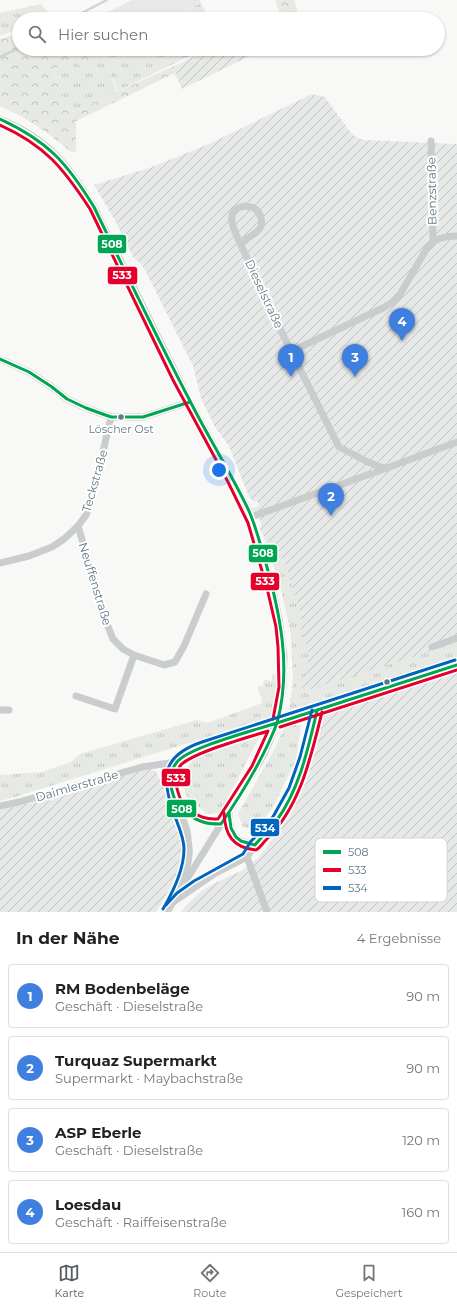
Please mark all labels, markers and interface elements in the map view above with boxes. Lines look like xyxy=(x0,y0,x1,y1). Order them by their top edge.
search box xyxy=(12,12,445,56)
icon: search xyxy=(26,23,48,45)
text: Hier suchen xyxy=(58,25,148,44)
street label: Benzstraße xyxy=(423,157,440,225)
line badge: 508 xyxy=(97,234,127,254)
text: 508 xyxy=(101,237,123,251)
street label: Dieselstraße xyxy=(242,257,287,331)
line badge: 533 xyxy=(107,266,138,285)
text: 533 xyxy=(112,268,132,282)
pin: 4 xyxy=(389,308,415,341)
pin: 1 xyxy=(278,344,304,377)
pin: 3 xyxy=(342,344,368,377)
marker: Löscher Ost xyxy=(116,412,126,422)
place label: Löscher Ost xyxy=(88,422,154,436)
street label: Teckstraße xyxy=(78,448,111,514)
your location xyxy=(209,460,229,480)
pin: 2 xyxy=(318,483,344,516)
street label: Neuffenstraße xyxy=(76,541,115,627)
line badge: 508 xyxy=(248,544,278,563)
text: 508 xyxy=(252,546,274,560)
line badge: 533 xyxy=(250,572,280,591)
text: 533 xyxy=(255,574,275,588)
unlabelled marker xyxy=(382,677,392,687)
street label: Daimlerstraße xyxy=(34,767,120,805)
line badge: 533 xyxy=(161,768,191,787)
text: 533 xyxy=(166,771,186,785)
line badge: 508 xyxy=(166,799,197,818)
text: 508 xyxy=(171,802,193,816)
line badge: 534 xyxy=(250,818,280,837)
text: 534 xyxy=(255,821,276,835)
legend xyxy=(315,838,447,902)
text: 508 xyxy=(348,845,369,859)
text: 533 xyxy=(348,863,367,877)
text: 534 xyxy=(348,881,368,895)
text: In der Nähe xyxy=(16,928,120,948)
text: 4 Ergebnisse xyxy=(357,930,441,946)
text: RM Bodenbeläge xyxy=(55,979,190,998)
text: 1 xyxy=(27,988,33,1004)
text: 90 m xyxy=(406,988,440,1004)
text: Geschäft · Dieselstraße xyxy=(55,998,203,1014)
text: Turquaz Supermarkt xyxy=(55,1051,217,1070)
text: 2 xyxy=(26,1060,34,1076)
text: 90 m xyxy=(406,1060,440,1076)
text: Supermarkt · Maybachstraße xyxy=(55,1070,243,1086)
text: ASP Eberle xyxy=(55,1123,142,1142)
text: 3 xyxy=(26,1132,34,1148)
text: 120 m xyxy=(402,1132,440,1148)
text: Geschäft · Dieselstraße xyxy=(55,1142,203,1158)
text: Loesdau xyxy=(55,1195,121,1214)
text: 4 xyxy=(26,1204,34,1220)
text: 160 m xyxy=(402,1204,440,1220)
text: Geschäft · Raiffeisenstraße xyxy=(55,1214,227,1230)
tab: Karte xyxy=(55,1262,84,1300)
tab: Route xyxy=(193,1262,226,1300)
tab: Gespeichert xyxy=(336,1262,402,1300)

